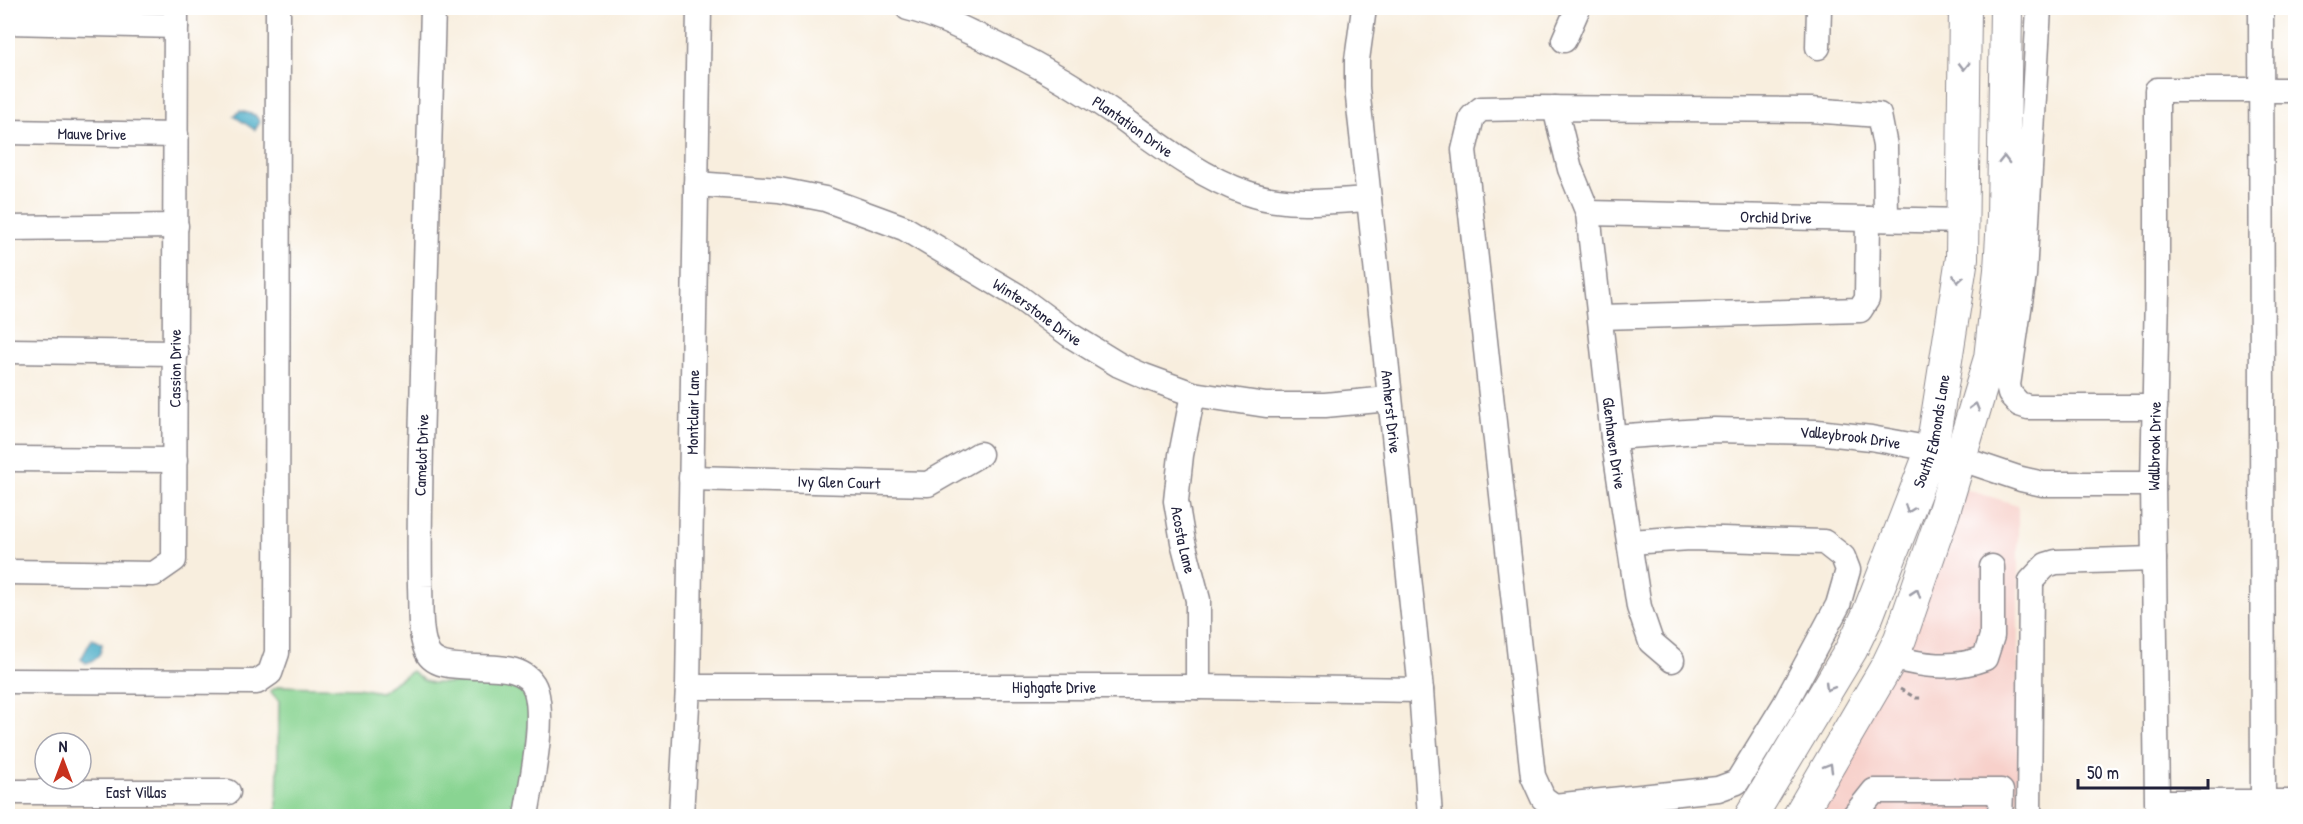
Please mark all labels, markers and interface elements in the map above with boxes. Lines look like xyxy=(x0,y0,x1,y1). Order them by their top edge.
one-way arrow xyxy=(1958,61,1970,70)
street label: Plantation Drive xyxy=(1088,90,1178,162)
street label: Mauve Drive xyxy=(57,122,127,145)
one-way arrow xyxy=(1998,155,2010,164)
street label: Orchid Drive xyxy=(1740,205,1813,229)
street label: Winterstone Drive xyxy=(989,273,1087,351)
one-way arrow xyxy=(1953,274,1965,283)
street label: Cassion Drive xyxy=(164,328,186,408)
street label: Montclair Lane xyxy=(681,369,704,455)
street label: Amherst Drive xyxy=(1376,369,1407,455)
street label: South Edmonds Lane xyxy=(1907,372,1955,491)
street label: Glenhaven Drive xyxy=(1598,396,1632,491)
street label: Wallbrook Drive xyxy=(2142,401,2166,491)
one-way arrow xyxy=(1968,402,1980,413)
street label: Camelot Drive xyxy=(409,413,433,497)
street label: Valleybrook Drive xyxy=(1800,421,1903,454)
street label: Ivy Glen Court xyxy=(797,470,881,494)
one-way arrow xyxy=(1904,503,1916,514)
street label: Acosta Lane xyxy=(1166,505,1202,576)
one-way arrow xyxy=(1908,588,1921,599)
street label: Highgate Drive xyxy=(1012,676,1097,698)
one-way arrow xyxy=(1825,681,1837,691)
north arrow xyxy=(33,731,93,791)
text: N xyxy=(59,735,68,757)
scale bar xyxy=(2078,752,2208,790)
text: 50 m xyxy=(2087,760,2119,785)
one-way arrow xyxy=(1822,762,1833,773)
street label: East Villas xyxy=(106,781,166,803)

